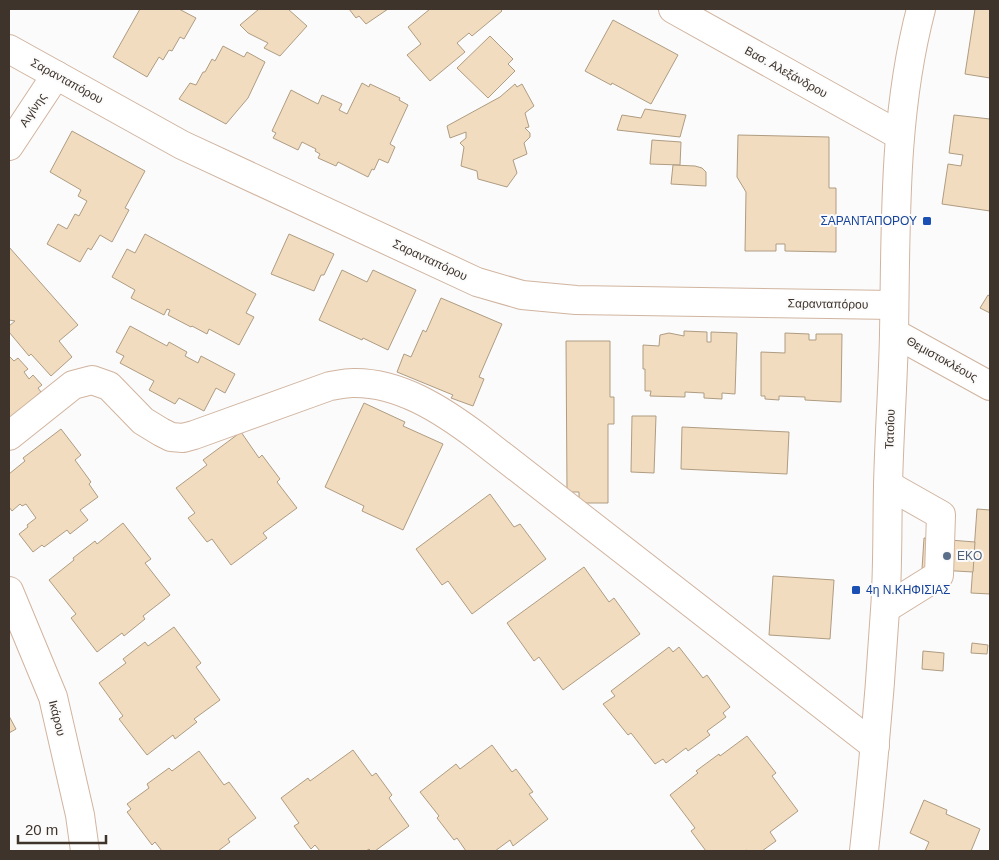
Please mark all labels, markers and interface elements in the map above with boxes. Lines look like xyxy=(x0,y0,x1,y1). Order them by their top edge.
street label: Βασ. Αλεξάνδρου xyxy=(742,43,830,101)
street label: Σαρανταπόρου xyxy=(28,55,106,107)
street label: Αιγίνης xyxy=(17,90,49,130)
place label: ΣΑΡΑΝΤΑΠΟΡΟΥ xyxy=(820,214,917,228)
marker: ΣΑΡΑΝΤΑΠΟΡΟΥ xyxy=(921,215,933,227)
street label: Σαρανταπόρου xyxy=(390,237,470,283)
street label: Σαρανταπόρου xyxy=(788,296,868,312)
street label: Θεμιστοκλέους xyxy=(904,334,980,384)
street label: Τατοΐου xyxy=(882,409,898,449)
place label: EKO xyxy=(957,549,982,563)
marker: EKO xyxy=(941,550,953,562)
place label: 4η Ν.ΚΗΦΙΣΙΑΣ xyxy=(866,583,950,597)
marker: 4η Ν.ΚΗΦΙΣΙΑΣ xyxy=(850,584,862,596)
street label: Ικάρου xyxy=(46,699,68,737)
scale bar xyxy=(18,812,105,844)
text: 20 m xyxy=(25,821,58,838)

